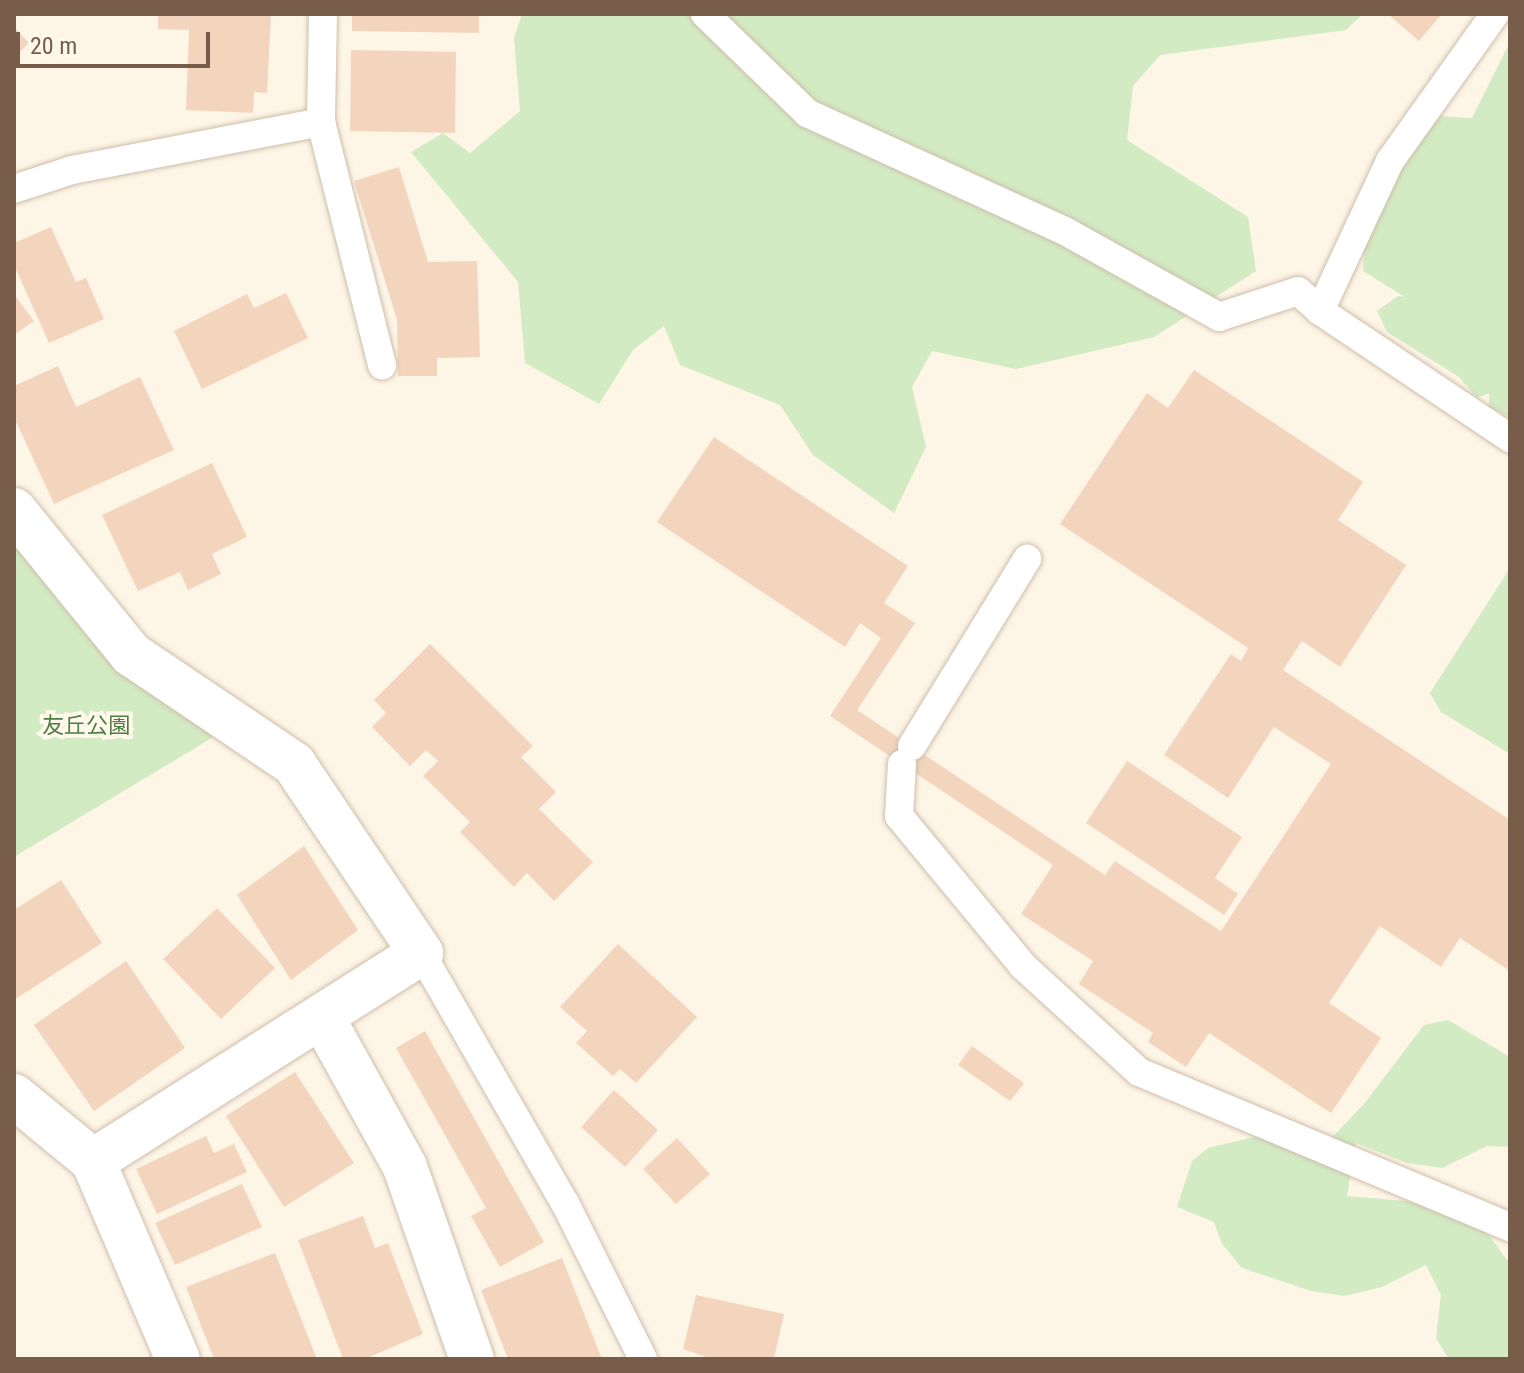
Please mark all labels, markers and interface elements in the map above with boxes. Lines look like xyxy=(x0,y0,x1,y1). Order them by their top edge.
scale bar xyxy=(20,16,214,66)
text: 20 m xyxy=(30,32,77,60)
park label: 友丘公園 xyxy=(42,713,130,739)

